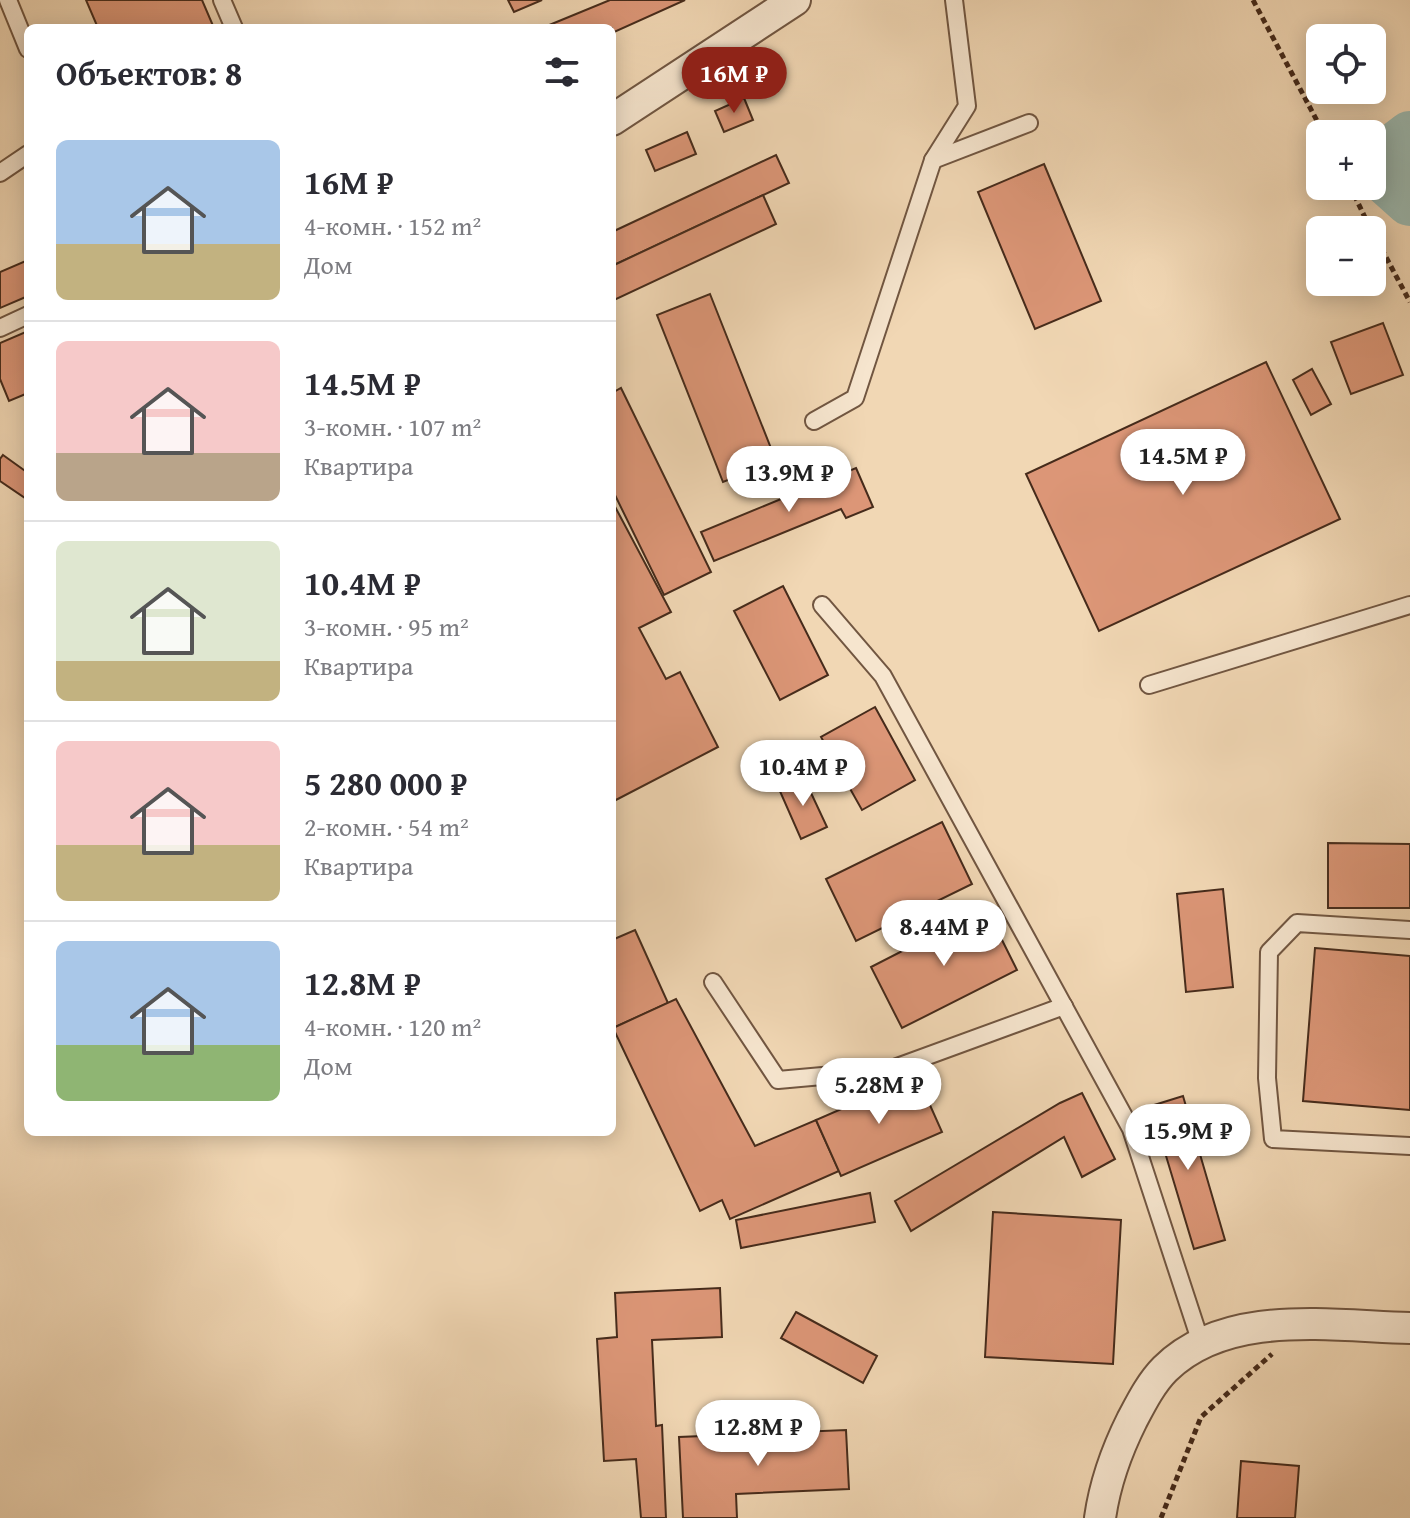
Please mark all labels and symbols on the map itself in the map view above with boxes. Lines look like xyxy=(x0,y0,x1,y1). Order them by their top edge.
pin: 16M ₽ xyxy=(678,47,790,115)
pin: 14.5M ₽ xyxy=(1109,429,1257,497)
pin: 13.9M ₽ xyxy=(715,446,863,514)
pin: 10.4M ₽ xyxy=(729,740,877,808)
pin: 8.44M ₽ xyxy=(870,900,1018,968)
pin: 5.28M ₽ xyxy=(805,1058,953,1126)
pin: 15.9M ₽ xyxy=(1114,1104,1262,1172)
pin: 12.8M ₽ xyxy=(684,1400,832,1468)

